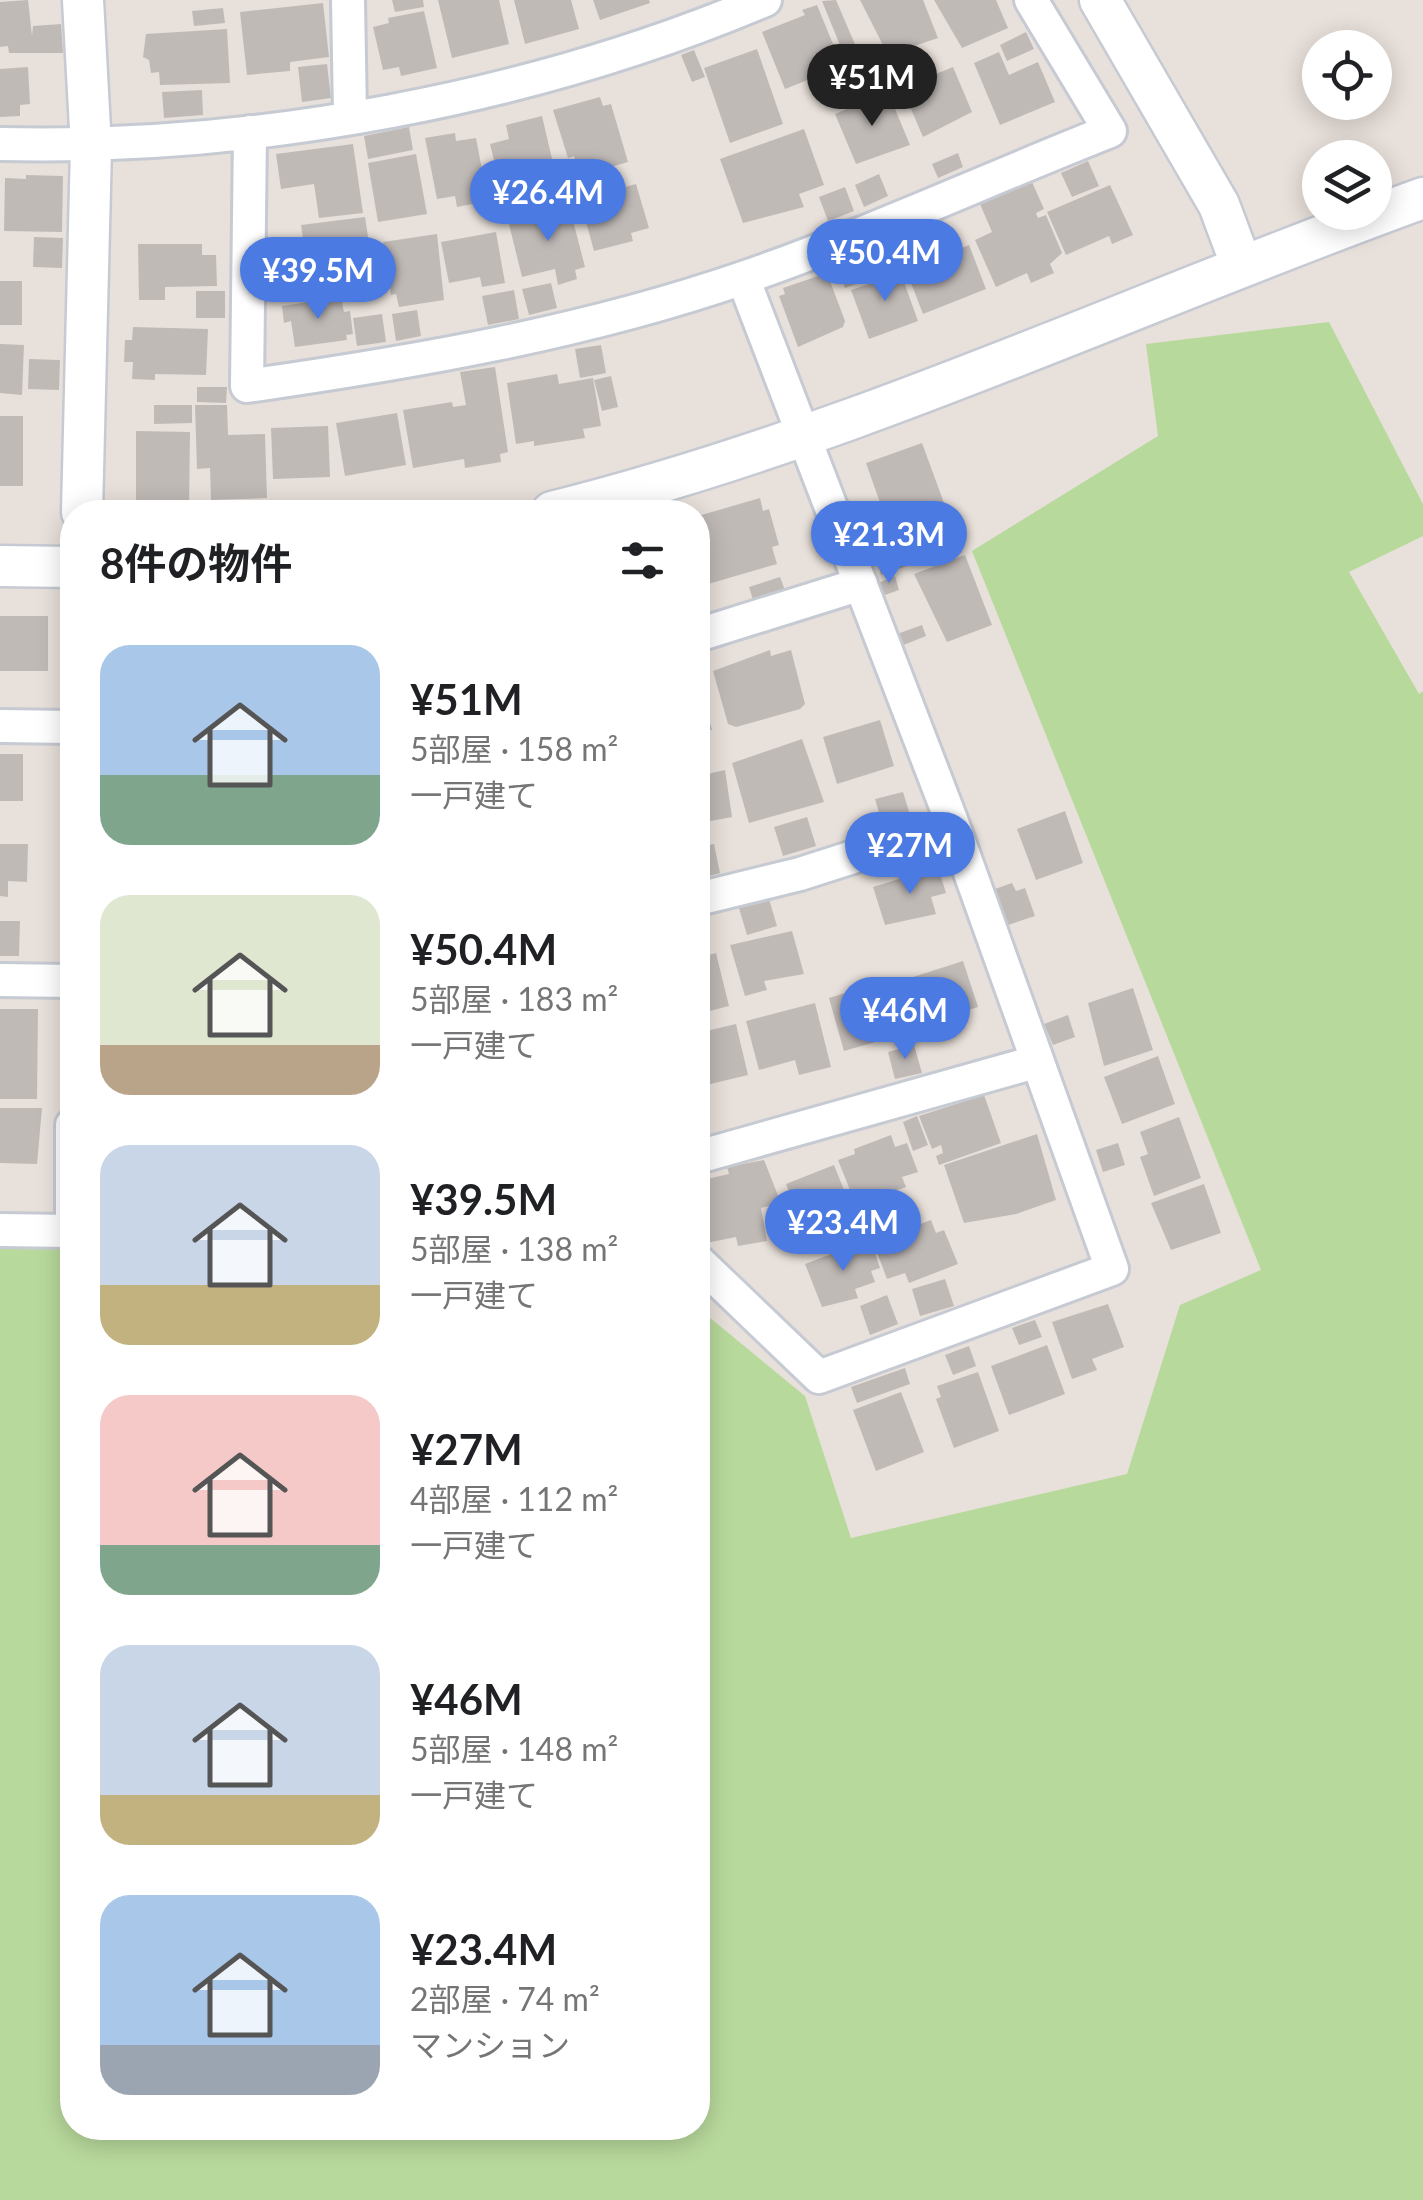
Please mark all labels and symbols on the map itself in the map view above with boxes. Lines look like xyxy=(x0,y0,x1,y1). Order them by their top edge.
pin: ¥51M xyxy=(813,44,931,129)
pin: ¥26.4M xyxy=(467,159,629,244)
pin: ¥50.4M xyxy=(804,219,966,304)
pin: ¥39.5M xyxy=(237,237,399,322)
pin: ¥21.3M xyxy=(808,501,970,586)
pin: ¥27M xyxy=(851,812,969,897)
pin: ¥46M xyxy=(846,977,964,1062)
pin: ¥23.4M xyxy=(762,1189,924,1274)

